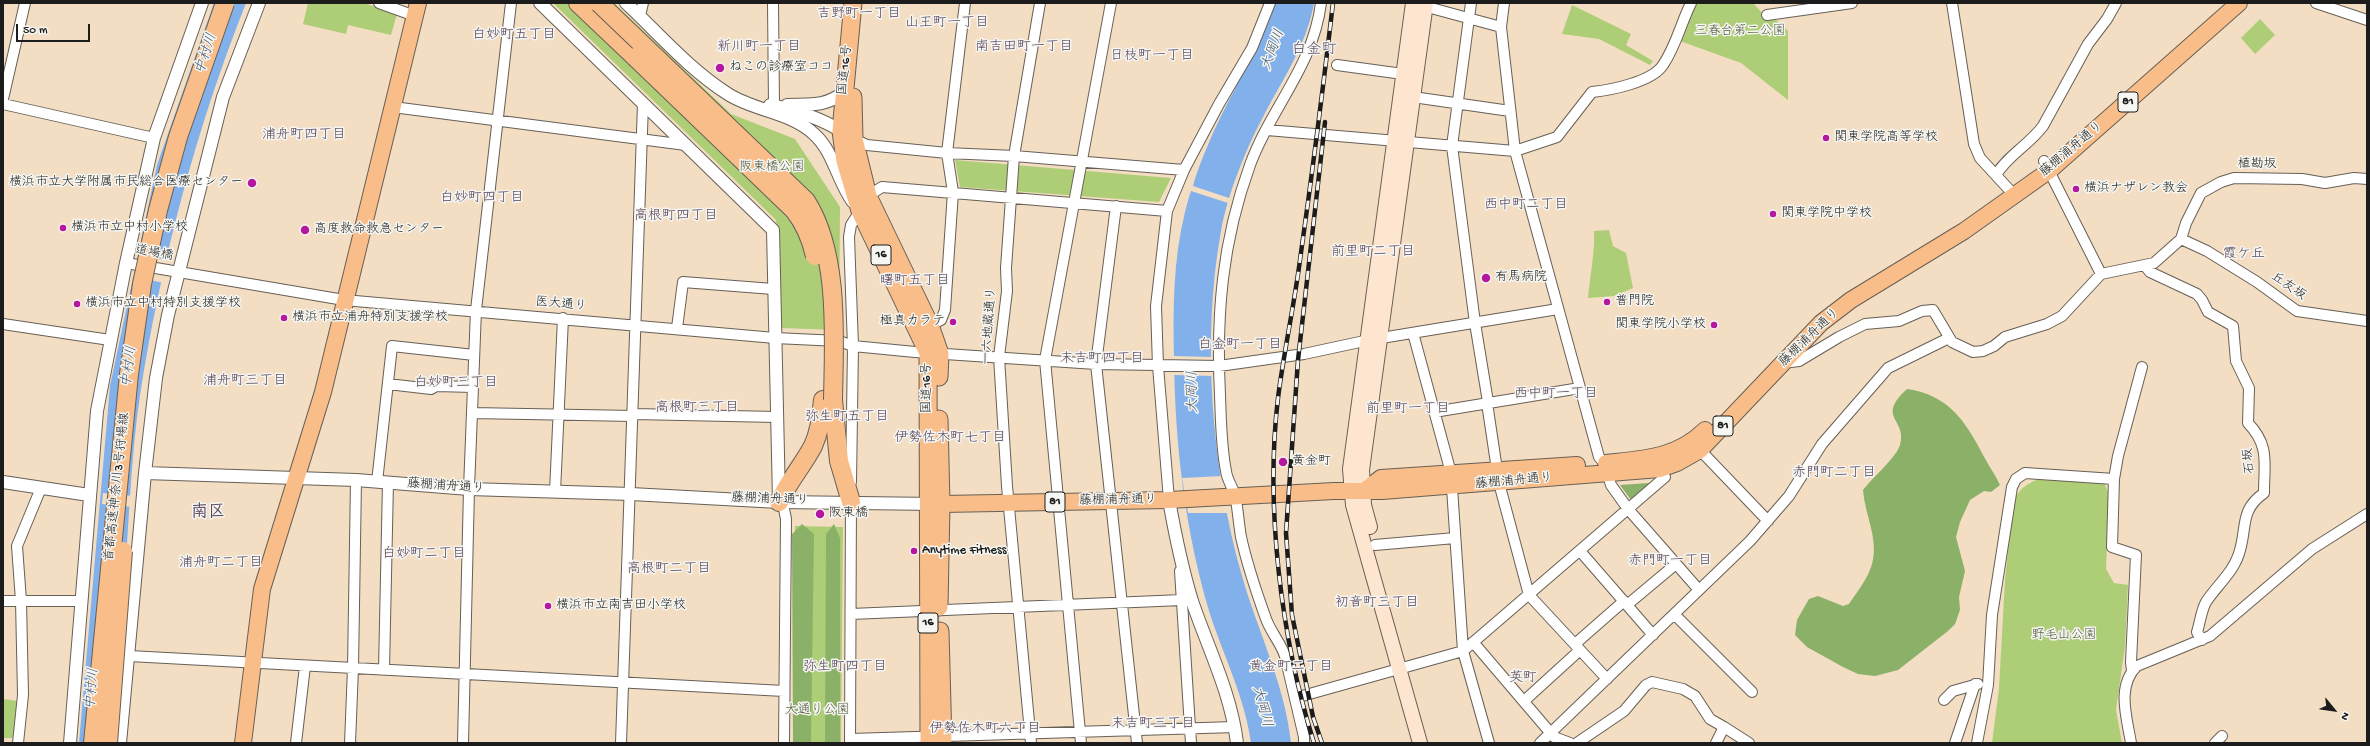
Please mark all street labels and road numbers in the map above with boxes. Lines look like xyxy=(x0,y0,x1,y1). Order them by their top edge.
street label: 国道16号 xyxy=(836,44,856,96)
road number: 81 xyxy=(2118,92,2138,112)
street label: 藤棚浦舟通り xyxy=(2037,119,2107,181)
street label: 植勘坂 xyxy=(2238,157,2276,173)
street label: 道場橋 xyxy=(133,243,175,265)
road number: 16 xyxy=(871,245,891,265)
street label: 丘友坂 xyxy=(2267,270,2309,304)
street label: 一六地蔵通り xyxy=(979,287,1001,365)
street label: 医大通り xyxy=(534,295,588,315)
street label: 藤棚浦舟通り xyxy=(1777,305,1843,371)
street label: 国道16号 xyxy=(920,363,936,413)
street label: 首都高速神奈川3号狩場線 xyxy=(102,412,134,562)
road number: 81 xyxy=(1713,416,1733,436)
street label: 石坂 xyxy=(2241,447,2259,475)
street label: 藤棚浦舟通り xyxy=(1474,471,1554,493)
street label: 藤棚浦舟通り xyxy=(407,476,485,498)
street label: 藤棚浦舟通り xyxy=(731,491,809,509)
road number: 81 xyxy=(1045,492,1065,512)
street label: 藤棚浦舟通り xyxy=(1079,493,1157,509)
road number: 16 xyxy=(918,613,938,633)

